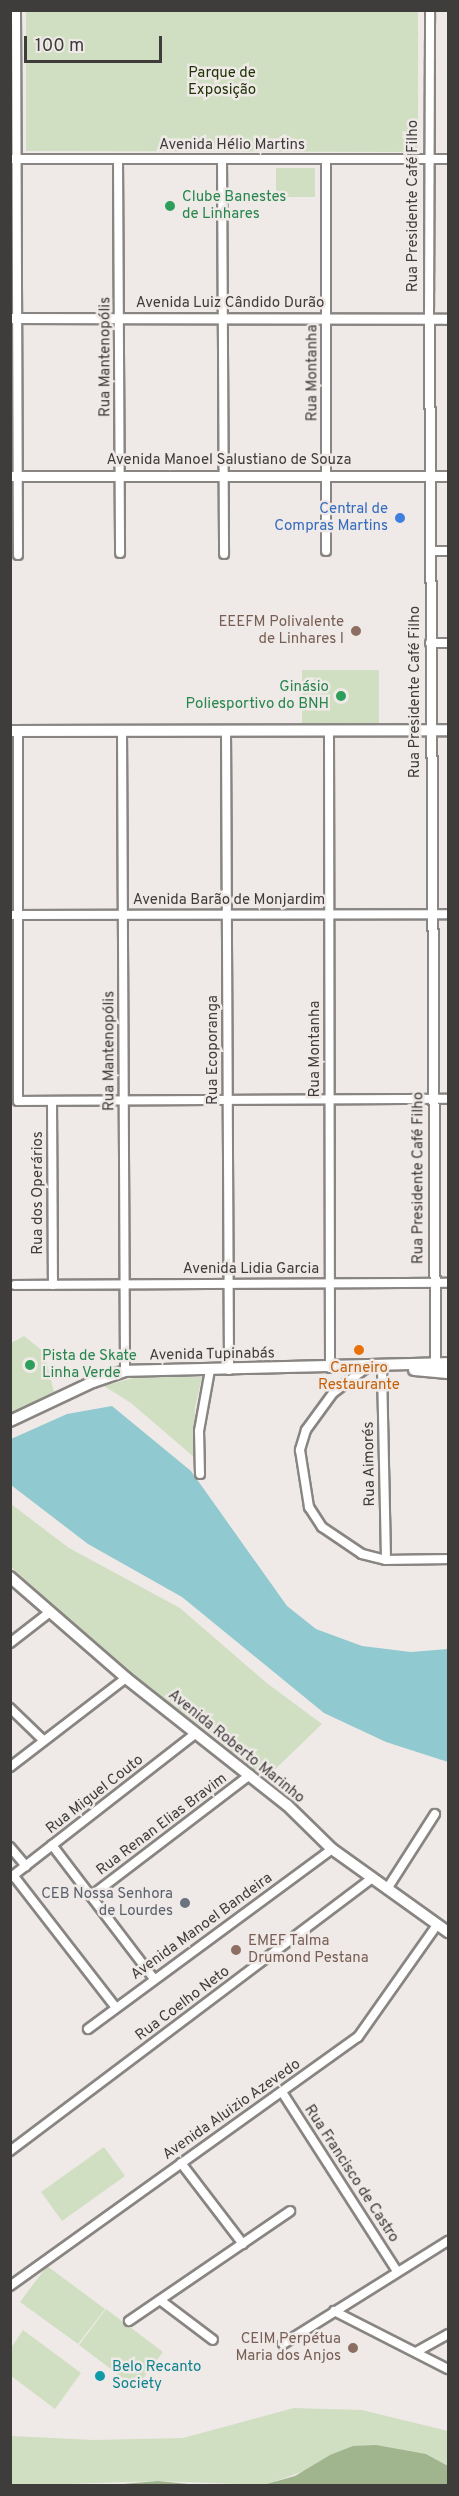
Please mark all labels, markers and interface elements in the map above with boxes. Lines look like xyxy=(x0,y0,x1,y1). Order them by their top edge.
scale bar xyxy=(27,24,165,62)
text: 100 m xyxy=(35,35,84,58)
park label: Parque de Exposição xyxy=(188,64,256,99)
street label: Rua Presidente Café Filho xyxy=(405,120,423,292)
street label: Avenida Hélio Martins xyxy=(159,137,305,155)
place label: Clube Banestes de Linhares xyxy=(182,188,286,223)
marker: Clube Banestes de Linhares xyxy=(163,199,177,213)
street label: Avenida Luiz Cândido Durão xyxy=(136,295,324,313)
street label: Rua Mantenopólis xyxy=(97,297,115,417)
street label: Rua Montanha xyxy=(304,325,322,421)
street label: Avenida Manoel Salustiano de Souza xyxy=(107,452,351,470)
place label: Central de Compras Martins xyxy=(274,500,388,535)
marker: Central de Compras Martins xyxy=(393,511,407,525)
street label: Rua Presidente Café Filho xyxy=(407,606,425,778)
place label: EEEFM Polivalente de Linhares I xyxy=(218,613,344,648)
marker: EEEFM Polivalente de Linhares I xyxy=(349,624,363,638)
place label: Ginásio Poliesportivo do BNH xyxy=(186,678,329,713)
marker: Ginásio Poliesportivo do BNH xyxy=(334,689,348,703)
street label: Avenida Barão de Monjardim xyxy=(133,892,325,910)
street label: Rua Mantenopólis xyxy=(101,991,119,1111)
street label: Rua Ecoporanga xyxy=(205,995,223,1105)
street label: Rua Montanha xyxy=(307,1001,325,1097)
street label: Rua Presidente Café Filho xyxy=(410,1092,428,1264)
street label: Rua dos Operários xyxy=(30,1131,48,1255)
street label: Avenida Lidia Garcia xyxy=(183,1261,319,1279)
marker: Carneiro Restaurante xyxy=(352,1343,366,1357)
street label: Avenida Tupinabás xyxy=(149,1345,275,1365)
place label: Pista de Skate Linha Verde xyxy=(42,1347,137,1382)
marker: Pista de Skate Linha Verde xyxy=(23,1358,37,1372)
place label: Carneiro Restaurante xyxy=(318,1359,400,1394)
street label: Rua Aimorés xyxy=(360,1421,380,1507)
street label: Avenida Roberto Marinho xyxy=(164,1686,308,1808)
street label: Rua Miguel Couto xyxy=(43,1751,147,1839)
street label: Rua Renan Elias Bravim xyxy=(93,1770,231,1880)
street label: Avenida Manoel Bandeira xyxy=(128,1870,276,1984)
place label: CEB Nossa Senhora de Lourdes xyxy=(41,1885,173,1920)
marker: CEB Nossa Senhora de Lourdes xyxy=(178,1896,192,1910)
place label: EMEF Talma Drumond Pestana xyxy=(248,1932,369,1967)
marker: EMEF Talma Drumond Pestana xyxy=(229,1943,243,1957)
street label: Rua Coelho Neto xyxy=(132,1963,234,2045)
street label: Avenida Aluizio Azevedo xyxy=(159,2055,305,2165)
street label: Rua Francisco de Castro xyxy=(300,2102,402,2246)
place label: CEIM Perpétua Maria dos Anjos xyxy=(235,2330,341,2365)
marker: CEIM Perpétua Maria dos Anjos xyxy=(346,2341,360,2355)
place label: Belo Recanto Society xyxy=(112,2358,201,2393)
marker: Belo Recanto Society xyxy=(93,2369,107,2383)

